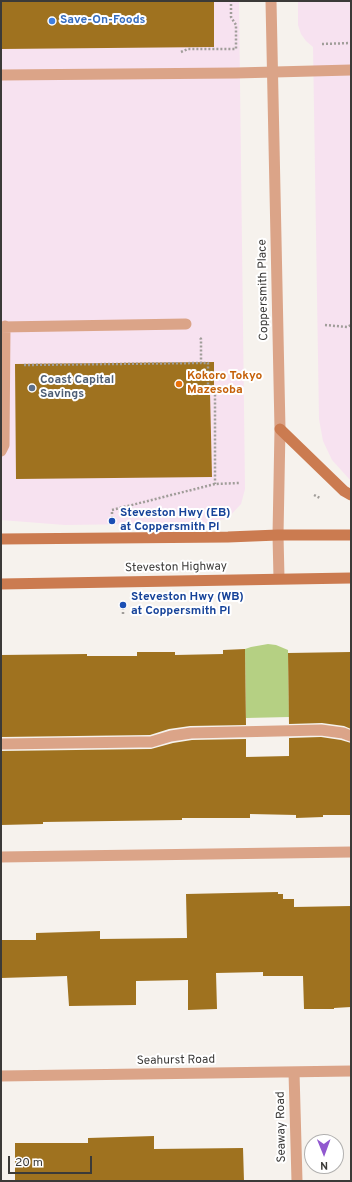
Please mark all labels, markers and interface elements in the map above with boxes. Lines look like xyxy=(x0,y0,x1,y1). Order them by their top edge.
place label: Save-On-Foods xyxy=(60,14,146,28)
marker: Save-On-Foods xyxy=(47,16,57,26)
street label: Coppersmith Place xyxy=(256,239,272,341)
place label: Kokoro Tokyo Mazesoba xyxy=(187,370,262,398)
place label: Coast Capital Savings xyxy=(40,374,114,402)
marker: Kokoro Tokyo Mazesoba xyxy=(174,379,184,389)
marker: Coast Capital Savings xyxy=(27,383,37,393)
place label: Steveston Hwy (EB) at Coppersmith Pl xyxy=(120,507,230,535)
marker: Steveston Hwy (EB) at Coppersmith Pl xyxy=(107,516,117,526)
street label: Steveston Highway xyxy=(125,560,227,576)
place label: Steveston Hwy (WB) at Coppersmith Pl xyxy=(131,591,244,619)
marker: Steveston Hwy (WB) at Coppersmith Pl xyxy=(118,600,128,610)
street label: Seahurst Road xyxy=(137,1053,215,1069)
street label: Seaway Road xyxy=(274,1091,290,1163)
north arrow xyxy=(304,1134,344,1174)
scale bar xyxy=(10,1148,94,1174)
text: 20 m xyxy=(15,1155,43,1171)
text: N xyxy=(320,1158,328,1172)

